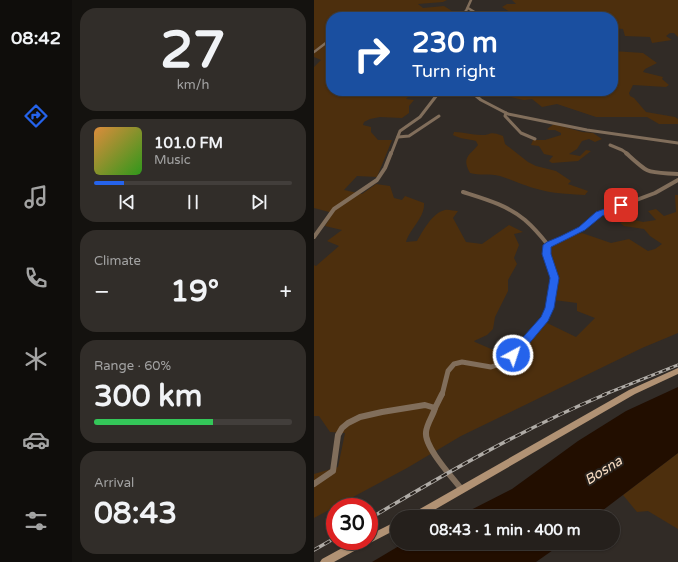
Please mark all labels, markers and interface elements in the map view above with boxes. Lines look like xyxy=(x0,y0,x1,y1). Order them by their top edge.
text: 27 xyxy=(160,19,226,82)
text: 230 m xyxy=(412,26,498,60)
text: 08:42 xyxy=(11,27,61,49)
icon: right xyxy=(346,28,398,80)
text: Turn right xyxy=(412,60,496,82)
text: km/h xyxy=(177,77,209,93)
icon: directions xyxy=(22,102,50,130)
text: 101.0 FM xyxy=(154,134,223,152)
text: Music xyxy=(154,152,191,168)
icon: music xyxy=(22,183,50,211)
pin xyxy=(604,188,638,222)
icon: previous xyxy=(116,191,138,213)
icon: pause xyxy=(182,191,204,213)
icon: next xyxy=(248,191,270,213)
icon: arrive xyxy=(610,194,632,216)
text: Climate xyxy=(94,253,141,269)
icon: phone xyxy=(22,264,50,292)
text: 19° xyxy=(170,273,219,310)
text: − xyxy=(94,279,110,305)
text: + xyxy=(280,279,292,305)
position arrow xyxy=(492,334,534,376)
icon: climate xyxy=(22,345,50,373)
text: Range · 60% xyxy=(94,358,171,374)
text: 300 km xyxy=(94,378,202,415)
icon: car xyxy=(22,426,50,454)
water label: Bosna xyxy=(581,452,626,489)
text: Arrival xyxy=(94,475,134,491)
text: 08:43 xyxy=(94,495,177,532)
speed limit sign: 30 xyxy=(326,498,378,550)
icon: filters xyxy=(22,507,50,535)
text: 08:43 · 1 min · 400 m xyxy=(430,521,580,539)

